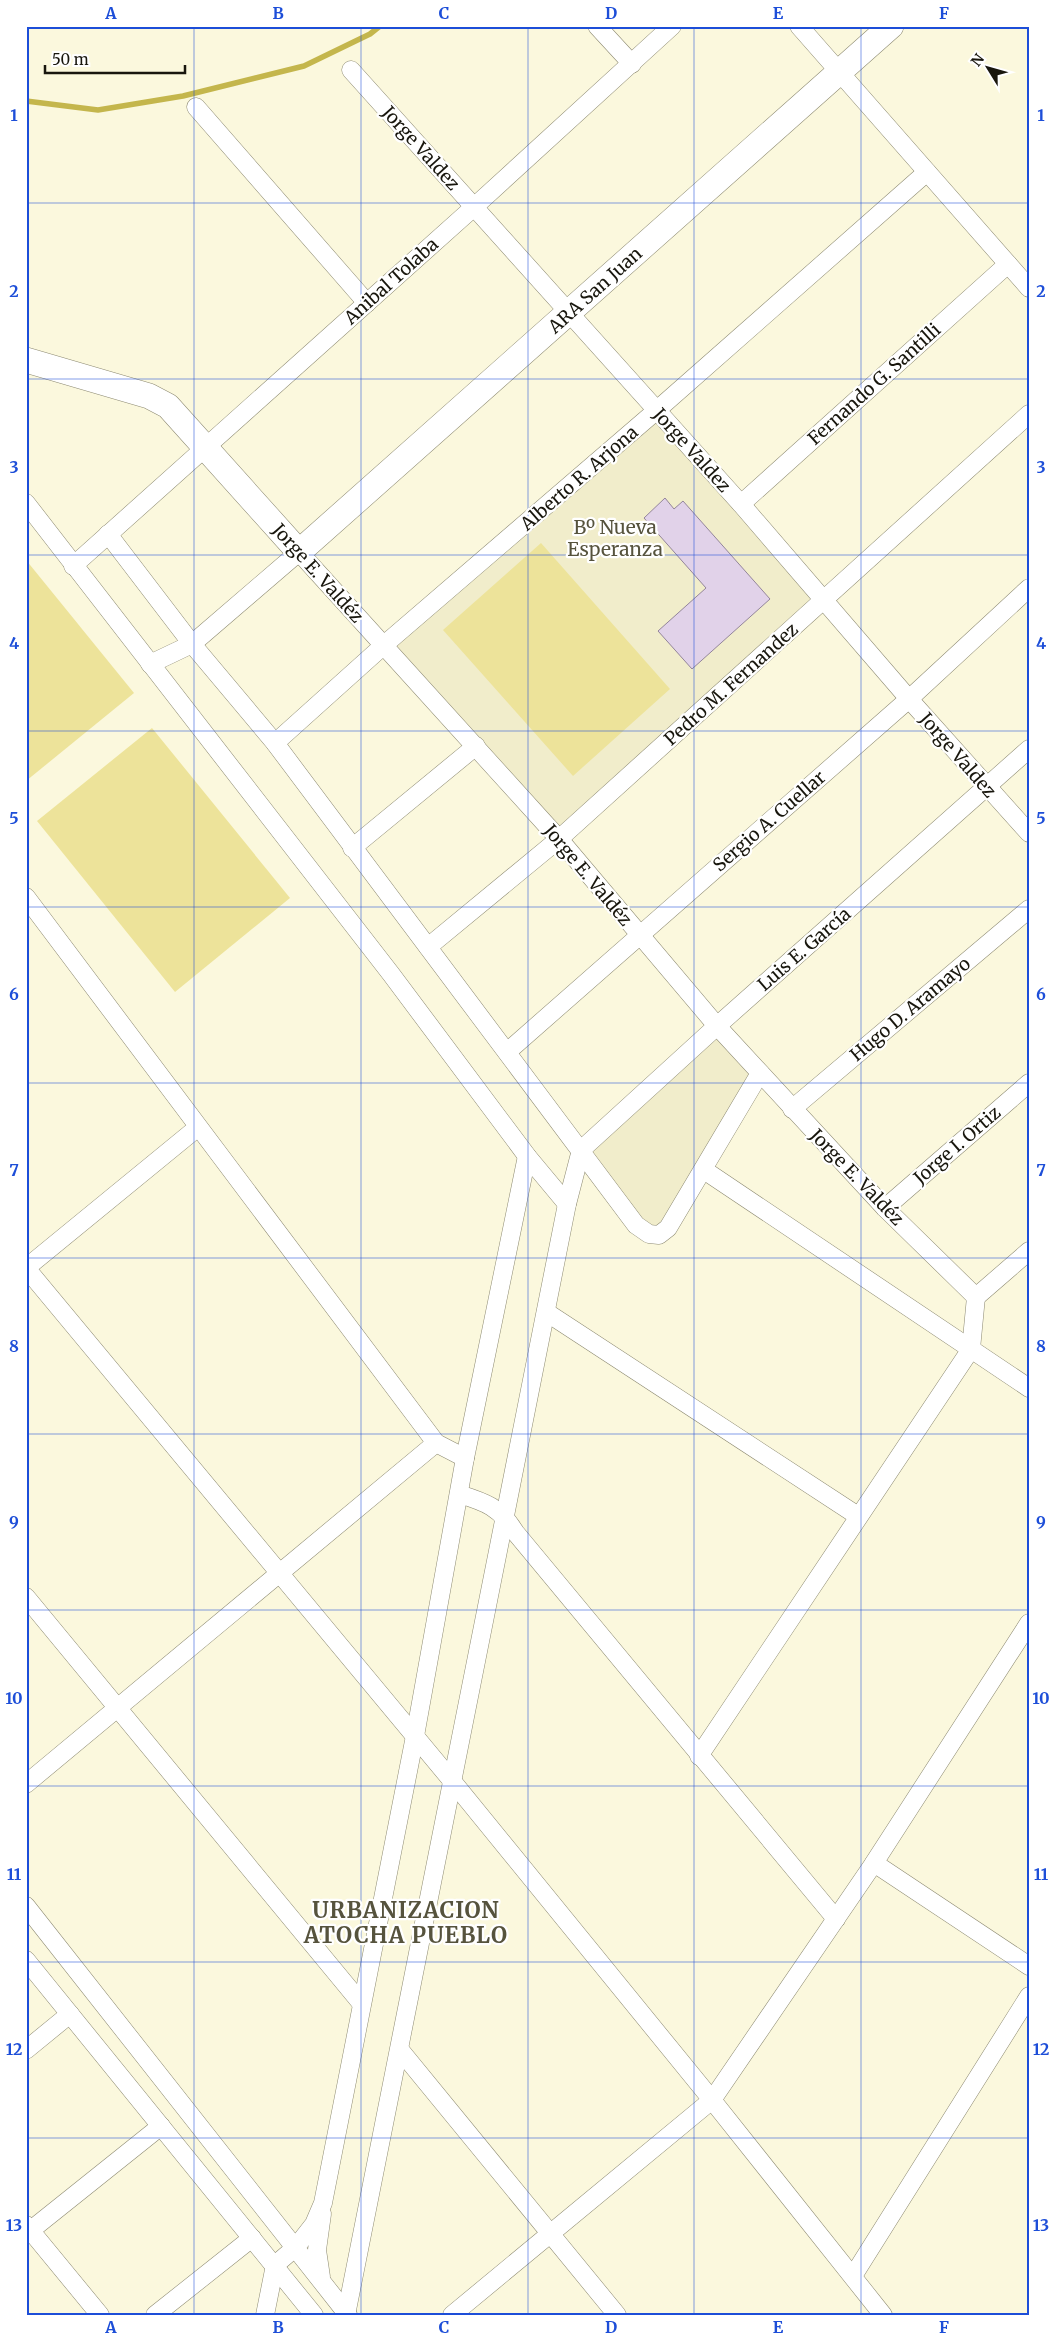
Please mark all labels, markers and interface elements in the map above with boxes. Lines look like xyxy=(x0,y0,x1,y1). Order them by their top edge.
text: A xyxy=(104,3,117,23)
text: B xyxy=(272,3,284,23)
text: C xyxy=(439,3,449,23)
text: D xyxy=(605,3,617,23)
text: E xyxy=(773,3,784,23)
text: F xyxy=(939,3,949,23)
scale bar xyxy=(45,42,185,74)
north arrow xyxy=(962,42,1012,92)
text: 50 m xyxy=(52,50,89,69)
text: N xyxy=(967,50,988,70)
street label: Jorge Valdez xyxy=(377,100,465,195)
text: 1 xyxy=(10,105,18,125)
text: 1 xyxy=(1037,105,1045,125)
street label: Anibal Tolaba xyxy=(338,232,443,330)
street label: ARA San Juan xyxy=(543,242,647,339)
text: 2 xyxy=(9,281,19,301)
text: 2 xyxy=(1036,281,1046,301)
street label: Fernando G. Santilli xyxy=(803,318,945,450)
street label: Jorge Valdez xyxy=(648,402,736,497)
street label: Alberto R. Arjona xyxy=(515,420,643,536)
text: 3 xyxy=(9,457,19,477)
text: 3 xyxy=(1036,457,1046,477)
district label: Bº Nueva Esperanza xyxy=(567,515,663,561)
street label: Jorge E. Valdéz xyxy=(267,518,369,627)
street label: Pedro M. Fernandez xyxy=(659,618,803,750)
text: 4 xyxy=(9,633,19,653)
text: 4 xyxy=(1036,633,1046,653)
street label: Jorge Valdez xyxy=(914,707,1001,802)
street label: Sergio A. Cuellar xyxy=(708,766,830,876)
text: 5 xyxy=(9,808,19,828)
text: 5 xyxy=(1036,808,1046,828)
street label: Jorge E. Valdéz xyxy=(538,819,637,931)
street label: Luis E. García xyxy=(753,902,856,996)
street label: Hugo D. Aramayo xyxy=(845,952,975,1066)
text: 6 xyxy=(9,984,19,1004)
text: 6 xyxy=(1036,984,1046,1004)
street label: Jorge I. Ortiz xyxy=(908,1101,1005,1190)
street label: Jorge E. Valdéz xyxy=(804,1123,909,1230)
text: 7 xyxy=(9,1160,19,1180)
text: 7 xyxy=(1036,1160,1046,1180)
text: 8 xyxy=(9,1336,19,1356)
text: 8 xyxy=(1036,1336,1046,1356)
text: 9 xyxy=(9,1512,19,1532)
text: 9 xyxy=(1036,1512,1046,1532)
text: 10 xyxy=(5,1688,23,1708)
text: 10 xyxy=(1032,1688,1050,1708)
text: 11 xyxy=(7,1864,22,1884)
text: 11 xyxy=(1034,1864,1049,1884)
district label: URBANIZACION ATOCHA PUEBLO xyxy=(303,1896,508,1949)
text: 12 xyxy=(6,2039,22,2059)
text: 12 xyxy=(1033,2039,1049,2059)
text: 13 xyxy=(6,2215,22,2235)
text: 13 xyxy=(1033,2215,1049,2235)
text: A xyxy=(104,2317,117,2337)
text: B xyxy=(272,2317,284,2337)
text: C xyxy=(439,2317,449,2337)
text: D xyxy=(605,2317,617,2337)
text: E xyxy=(773,2317,784,2337)
text: F xyxy=(939,2317,949,2337)

